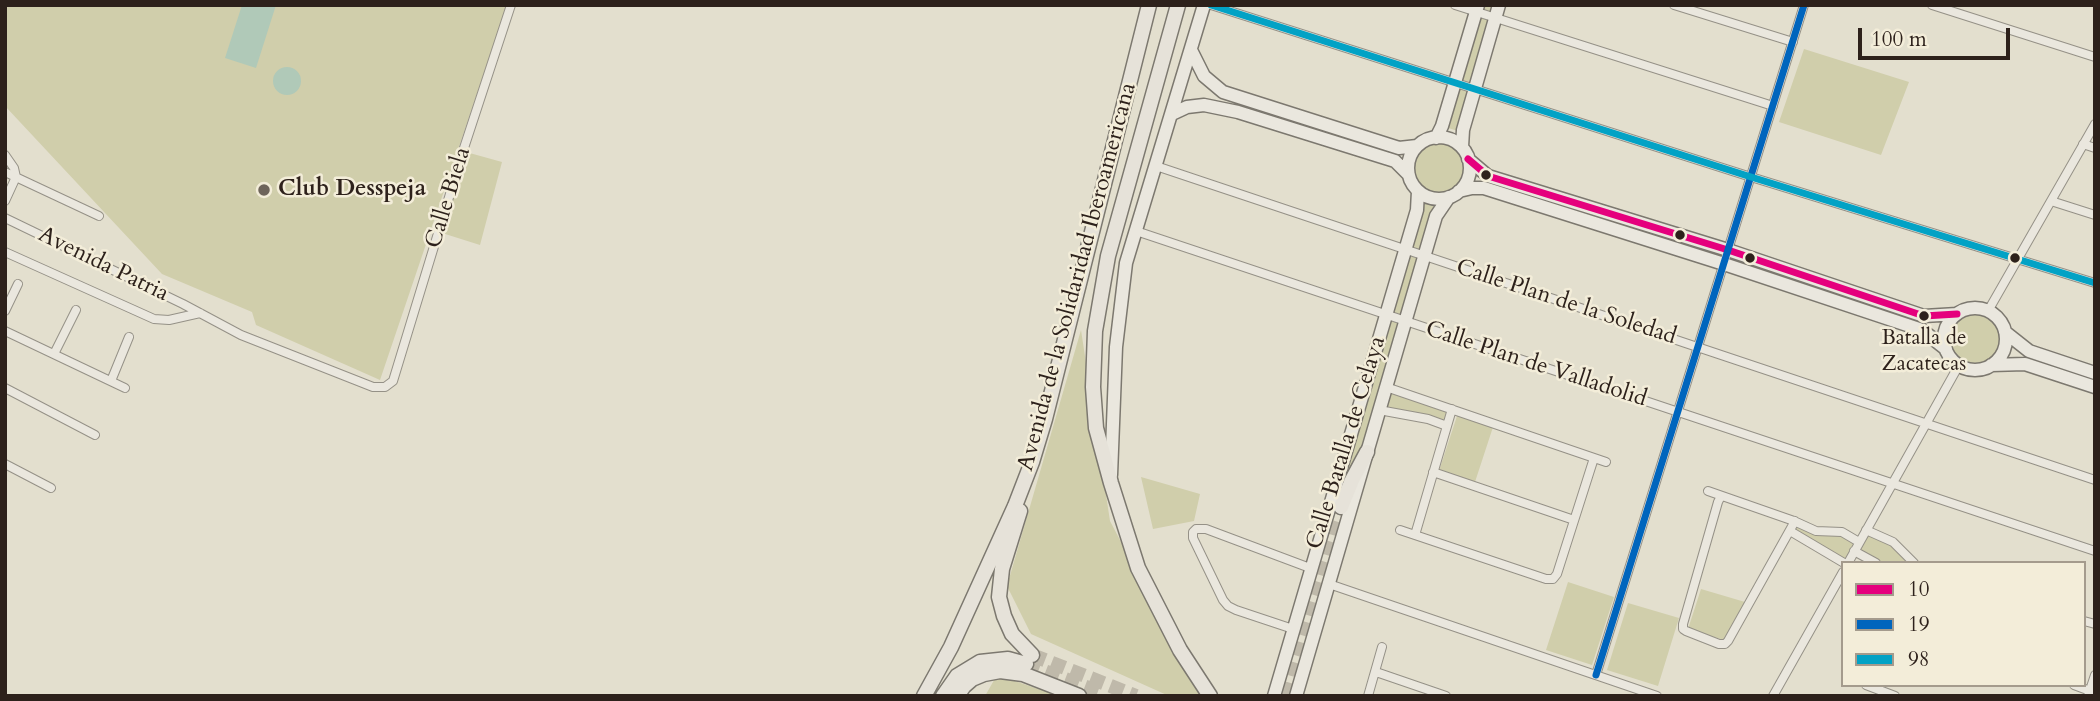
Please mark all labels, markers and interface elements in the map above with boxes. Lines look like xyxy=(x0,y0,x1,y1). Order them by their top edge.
scale bar xyxy=(1862,14,2014,58)
text: 100 m xyxy=(1871,25,1927,54)
street label: Avenida de la Solidaridad Iberoamericana xyxy=(1013,80,1143,474)
street label: Calle Biela xyxy=(421,144,477,252)
unlabelled marker xyxy=(1479,168,1493,182)
place label: Club Desspeja xyxy=(278,176,426,204)
marker: Club Desspeja xyxy=(256,182,272,198)
street label: Avenida Patria xyxy=(33,221,173,309)
unlabelled marker xyxy=(1673,228,1687,242)
unlabelled marker xyxy=(1743,251,1757,265)
unlabelled marker xyxy=(2008,251,2022,265)
street label: Calle Plan de la Soledad xyxy=(1452,254,1680,352)
marker: Batalla de Zacatecas xyxy=(1917,309,1931,323)
street label: Calle Plan de Valladolid xyxy=(1422,316,1650,414)
place label: Batalla de Zacatecas xyxy=(1881,326,1967,376)
street label: Calle Batalla de Celaya xyxy=(1301,333,1393,553)
legend xyxy=(1841,561,2086,687)
text: 10 xyxy=(1908,575,1930,604)
text: 19 xyxy=(1908,610,1930,639)
text: 98 xyxy=(1908,645,1930,674)

